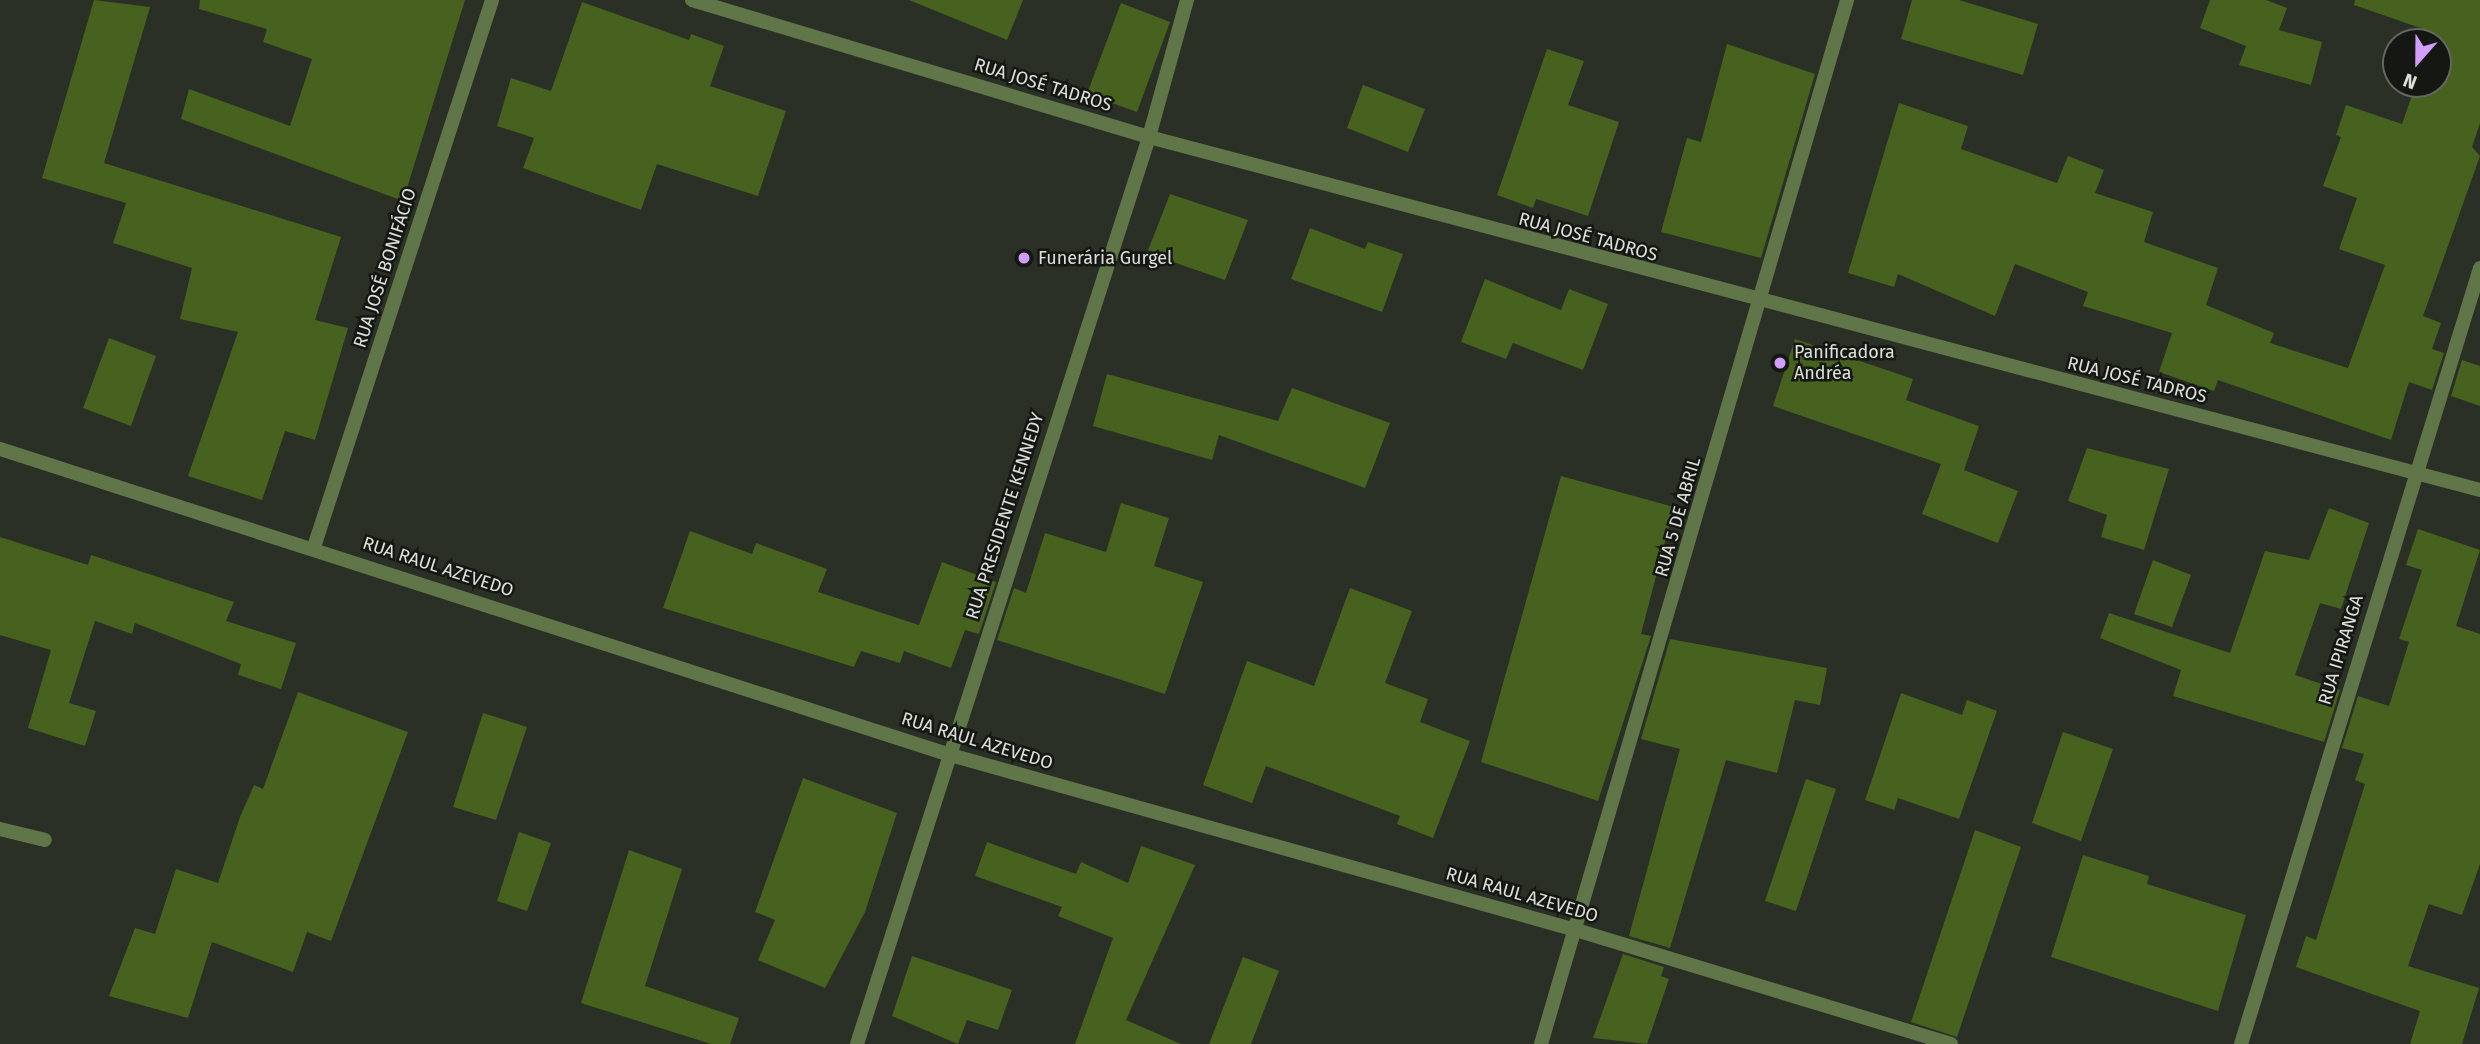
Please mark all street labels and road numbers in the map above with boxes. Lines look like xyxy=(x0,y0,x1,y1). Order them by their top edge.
street label: RUA JOSÉ TADROS xyxy=(971,54,1115,116)
street label: RUA JOSÉ BONIFÁCIO xyxy=(349,185,421,351)
street label: RUA JOSÉ TADROS xyxy=(1516,208,1660,266)
street label: RUA JOSÉ TADROS xyxy=(2065,352,2209,408)
street label: RUA PRESIDENTE KENNEDY xyxy=(961,410,1049,622)
street label: RUA 5 DE ABRIL xyxy=(1651,455,1705,579)
street label: RUA RAUL AZEVEDO xyxy=(360,532,516,602)
street label: RUA IPIRANGA xyxy=(2314,592,2368,708)
street label: RUA RAUL AZEVEDO xyxy=(899,708,1055,774)
street label: RUA RAUL AZEVEDO xyxy=(1443,863,1601,927)

